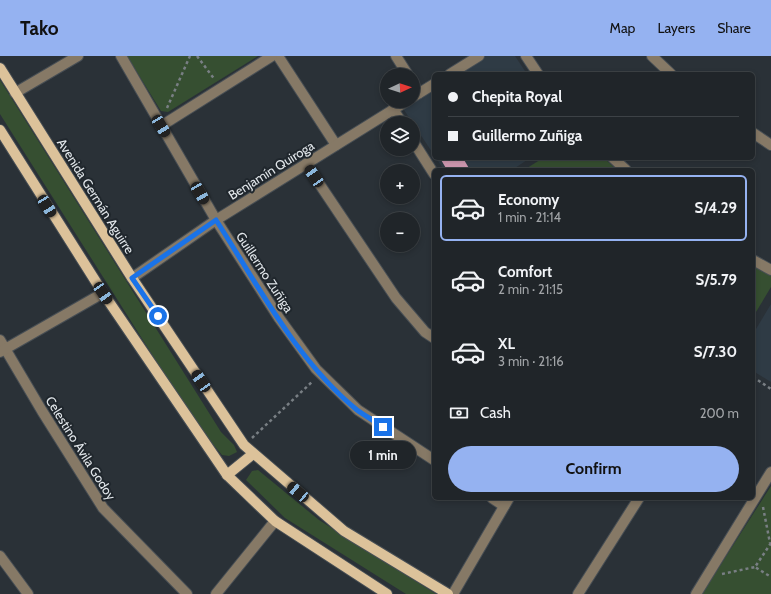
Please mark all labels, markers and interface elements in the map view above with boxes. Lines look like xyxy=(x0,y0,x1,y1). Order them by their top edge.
text: Tako xyxy=(20,17,59,40)
text: Map xyxy=(610,19,635,37)
text: Layers xyxy=(657,19,695,37)
text: Share xyxy=(717,19,751,37)
north arrow xyxy=(380,68,420,108)
map controls xyxy=(380,68,420,252)
text: Chepita Royal xyxy=(472,88,562,106)
car xyxy=(150,113,172,139)
button: layers xyxy=(380,116,420,156)
text: Guillermo Zuñiga xyxy=(472,127,582,145)
street label: Avenida Germán Aguirre xyxy=(54,135,138,257)
street label: Benjamín Quiroga xyxy=(225,137,318,204)
car xyxy=(302,163,326,189)
button: + xyxy=(380,164,420,204)
car xyxy=(189,180,211,206)
icon: car xyxy=(450,190,486,226)
text: Economy xyxy=(498,191,559,209)
car xyxy=(36,193,58,219)
text: S/4.29 xyxy=(694,199,737,217)
text: 1 min · 21:14 xyxy=(498,209,561,225)
button: − xyxy=(380,212,420,252)
street label: Guillermo Zuñiga xyxy=(233,229,297,316)
icon: car xyxy=(450,262,486,298)
text: Comfort xyxy=(498,263,552,281)
text: S/5.79 xyxy=(695,271,737,289)
car xyxy=(91,280,115,306)
text: 2 min · 21:15 xyxy=(498,281,563,297)
route start xyxy=(149,307,167,325)
icon: car xyxy=(450,334,486,370)
text: XL xyxy=(498,335,515,353)
text: S/7.30 xyxy=(694,343,737,361)
text: 3 min · 21:16 xyxy=(498,353,564,369)
car xyxy=(189,368,213,394)
street label: Celestino Ávila Godoy xyxy=(43,393,121,503)
icon: cash xyxy=(448,402,470,424)
text: Cash xyxy=(480,404,511,422)
text: 200 m xyxy=(700,405,739,421)
route end xyxy=(374,418,392,436)
callout: 1 min xyxy=(350,441,416,469)
button: Confirm xyxy=(448,446,739,492)
text: 1 min xyxy=(368,447,398,463)
car xyxy=(285,480,311,504)

